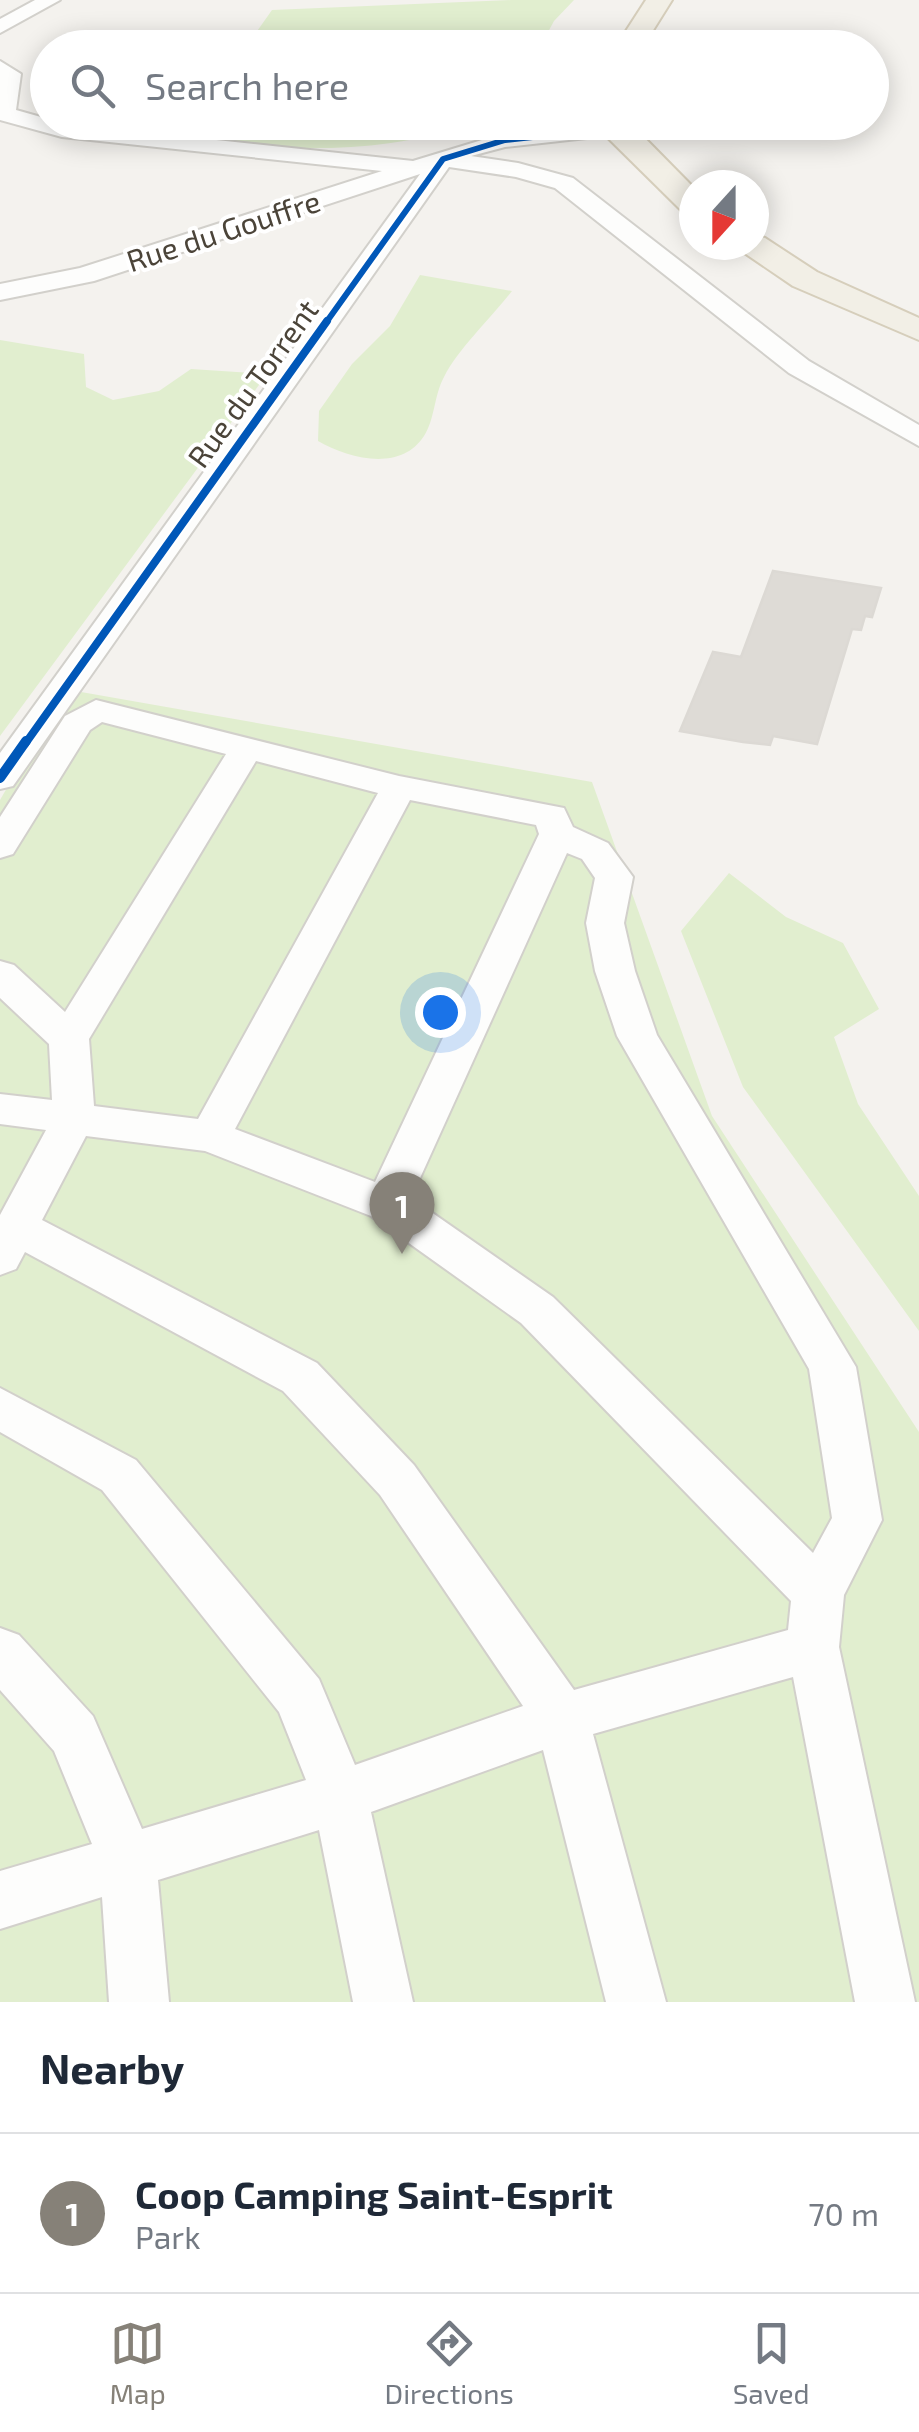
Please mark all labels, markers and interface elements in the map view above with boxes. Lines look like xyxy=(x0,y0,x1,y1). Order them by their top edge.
search box xyxy=(30,30,889,140)
icon: search xyxy=(65,58,120,113)
text: Search here xyxy=(145,62,349,108)
north arrow xyxy=(679,170,769,260)
street label: Rue du Gouffre xyxy=(122,182,324,278)
street label: Rue du Torrent xyxy=(179,292,325,474)
your location xyxy=(415,987,466,1038)
pin: 1 xyxy=(370,1172,434,1254)
text: Nearby xyxy=(40,2042,184,2092)
text: Coop Camping Saint-Esprit xyxy=(135,2171,613,2217)
text: 1 xyxy=(66,2194,79,2232)
text: 70 m xyxy=(808,2194,879,2232)
text: Park xyxy=(135,2217,200,2255)
tab: Map xyxy=(109,2316,166,2410)
tab: Directions xyxy=(385,2316,514,2410)
tab: Saved xyxy=(733,2316,810,2410)

